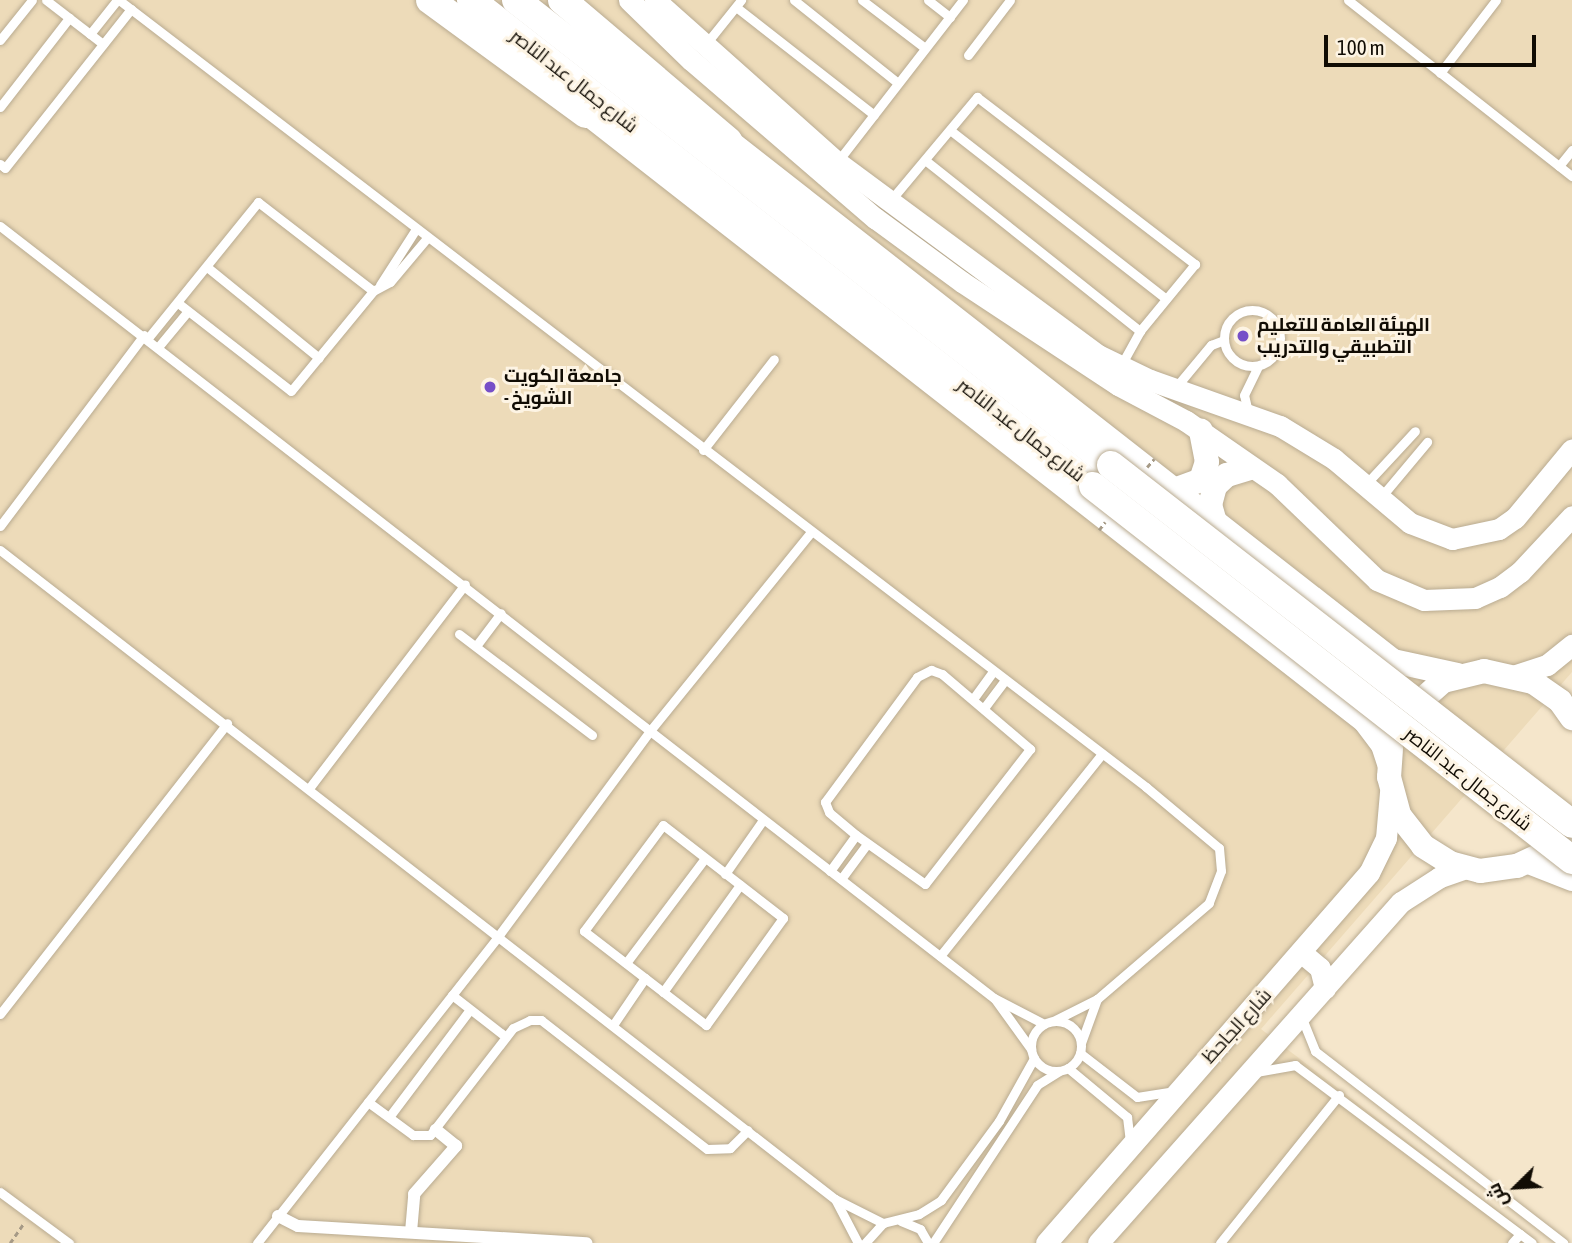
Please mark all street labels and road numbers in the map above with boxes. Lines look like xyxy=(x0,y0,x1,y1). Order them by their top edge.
street label: شارع جمال عبد الناصر xyxy=(506,24,642,138)
street label: شارع جمال عبد الناصر xyxy=(953,373,1089,487)
street label: شارع جمال عبد الناصر xyxy=(1400,722,1536,836)
street label: شارع الجاحظ xyxy=(1198,984,1276,1068)

